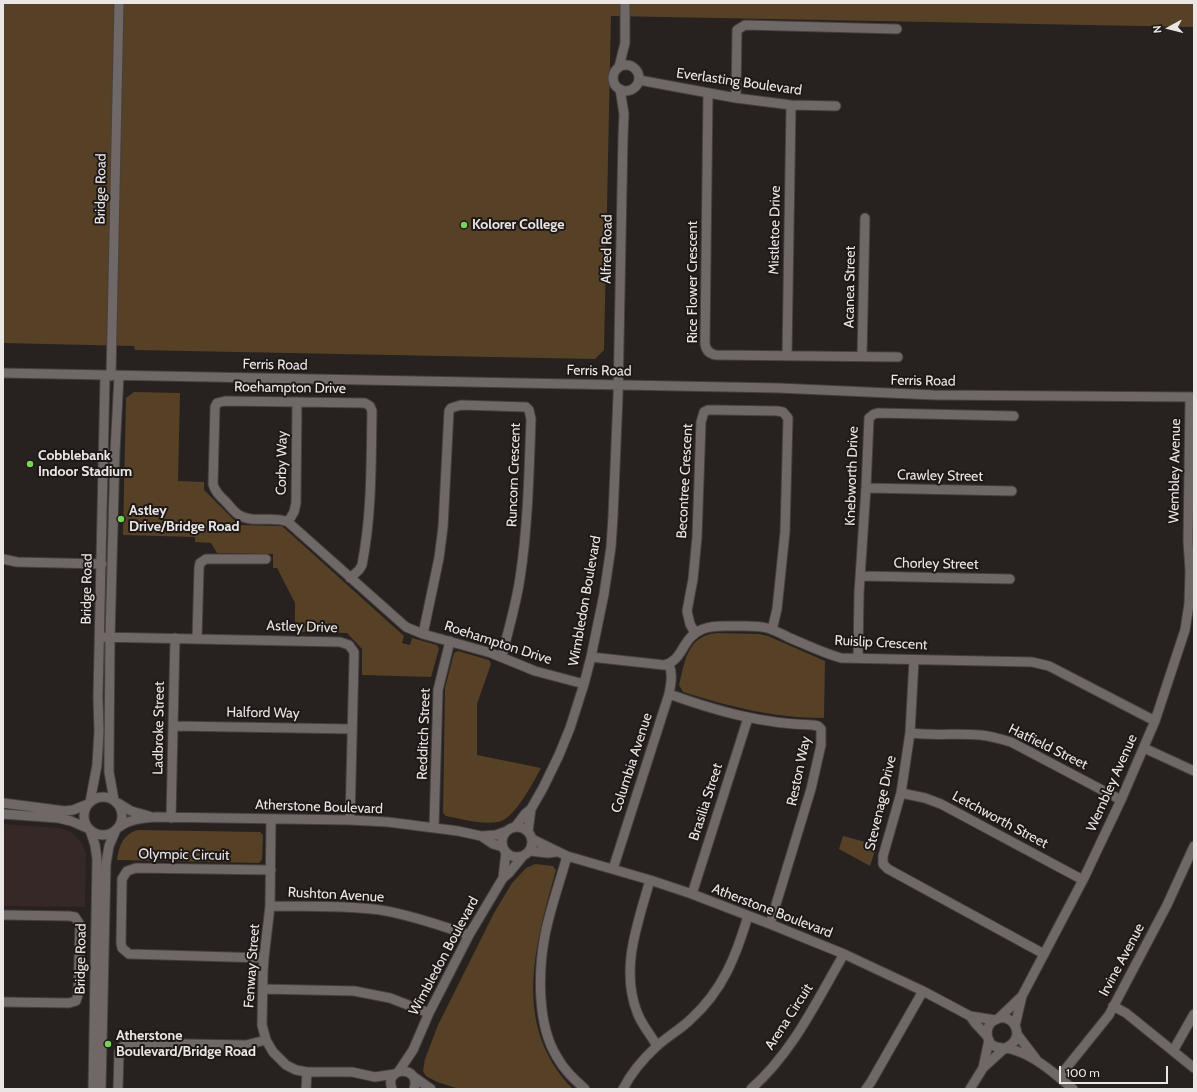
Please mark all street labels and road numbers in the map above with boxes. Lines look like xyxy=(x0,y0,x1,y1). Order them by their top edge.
street label: Everlasting Boulevard xyxy=(675,65,803,99)
street label: Bridge Road xyxy=(92,153,110,225)
street label: Mistletoe Drive xyxy=(766,185,784,275)
street label: Alfred Road xyxy=(598,214,616,284)
street label: Rice Flower Crescent xyxy=(685,221,701,343)
street label: Acanea Street xyxy=(841,246,859,328)
street label: Ferris Road xyxy=(242,356,308,374)
street label: Ferris Road xyxy=(566,362,632,380)
street label: Ferris Road xyxy=(890,372,956,390)
street label: Roehampton Drive xyxy=(234,379,346,397)
street label: Wembley Avenue xyxy=(1166,418,1184,524)
street label: Runcorn Crescent xyxy=(504,423,524,527)
street label: Becontree Crescent xyxy=(674,423,696,539)
street label: Knebworth Drive xyxy=(842,426,862,526)
street label: Corby Way xyxy=(273,431,291,495)
street label: Crawley Street xyxy=(897,467,983,485)
street label: Wimbledon Boulevard xyxy=(565,534,605,668)
street label: Bridge Road xyxy=(78,553,96,625)
street label: Chorley Street xyxy=(893,555,979,573)
street label: Astley Drive xyxy=(266,617,338,637)
street label: Roehampton Drive xyxy=(442,618,554,668)
street label: Ruislip Crescent xyxy=(834,632,928,654)
street label: Ladbroke Street xyxy=(150,681,168,775)
street label: Redditch Street xyxy=(414,688,434,780)
street label: Halford Way xyxy=(226,704,300,722)
street label: Columbia Avenue xyxy=(608,711,656,815)
street label: Hatfield Street xyxy=(1006,721,1090,773)
street label: Wembley Avenue xyxy=(1083,732,1141,834)
street label: Reston Way xyxy=(783,735,815,807)
street label: Stevenage Drive xyxy=(862,754,900,852)
street label: Brasilia Street xyxy=(686,761,726,843)
street label: Letchworth Street xyxy=(949,788,1051,852)
street label: Atherstone Boulevard xyxy=(255,796,383,818)
street label: Olympic Circuit xyxy=(138,846,230,864)
street label: Atherstone Boulevard xyxy=(709,880,835,942)
street label: Rushton Avenue xyxy=(287,884,385,906)
street label: Wimbledon Boulevard xyxy=(406,894,482,1018)
street label: Irvine Avenue xyxy=(1096,921,1148,999)
street label: Bridge Road xyxy=(72,923,90,995)
street label: Fenway Street xyxy=(241,923,263,1009)
street label: Arena Circuit xyxy=(761,981,817,1053)

